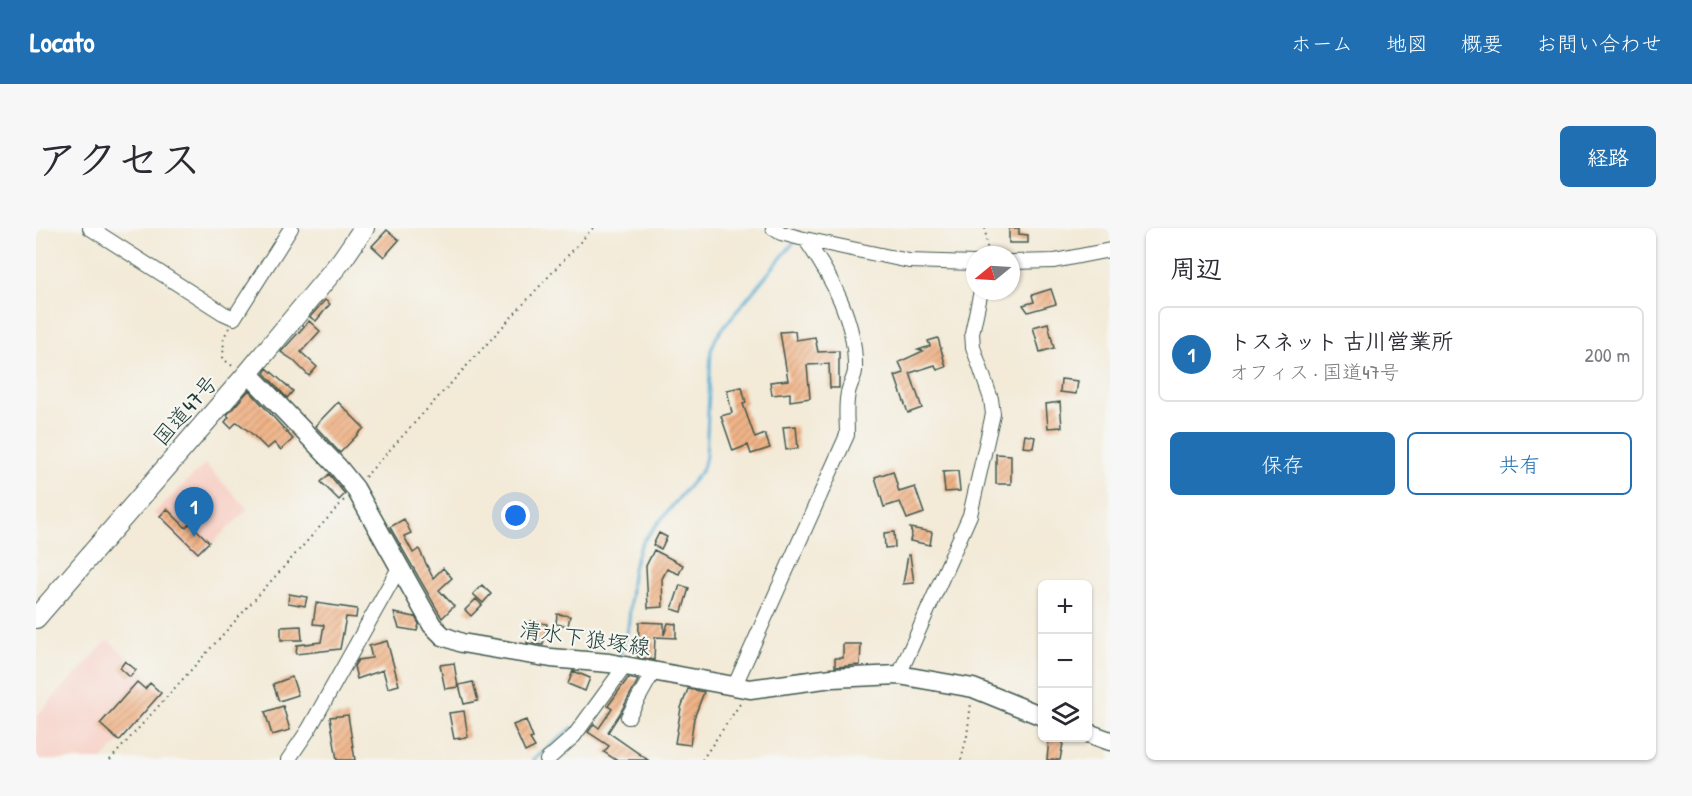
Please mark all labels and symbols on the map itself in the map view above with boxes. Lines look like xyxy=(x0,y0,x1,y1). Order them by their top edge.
north arrow xyxy=(966,246,1020,300)
street label: 国道47号 xyxy=(146,368,224,452)
pin: 1 xyxy=(174,488,214,537)
your location xyxy=(501,501,530,530)
street label: 清水下狼塚線 xyxy=(518,614,652,662)

